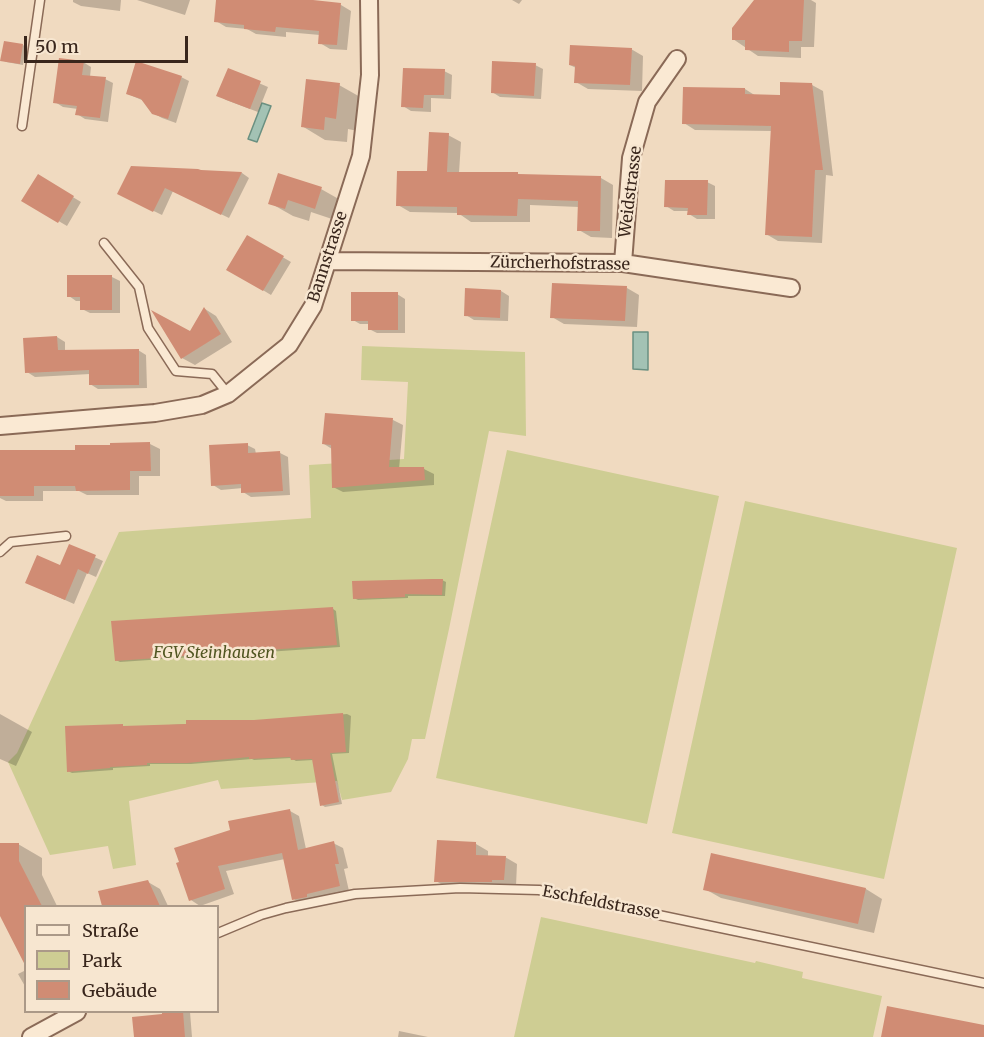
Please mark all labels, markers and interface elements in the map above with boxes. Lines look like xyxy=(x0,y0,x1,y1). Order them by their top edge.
scale bar xyxy=(27,24,190,62)
text: 50 m xyxy=(35,35,79,58)
street label: Weidstrasse xyxy=(616,145,646,239)
street label: Bannstrasse xyxy=(304,209,352,305)
street label: Zürcherhofstrasse xyxy=(490,253,630,275)
park label: FGV Steinhausen xyxy=(153,643,275,663)
street label: Eschfeldstrasse xyxy=(541,882,661,924)
legend xyxy=(24,905,219,1013)
text: Straße xyxy=(82,919,139,942)
text: Park xyxy=(82,949,122,972)
text: Gebäude xyxy=(82,979,157,1002)

